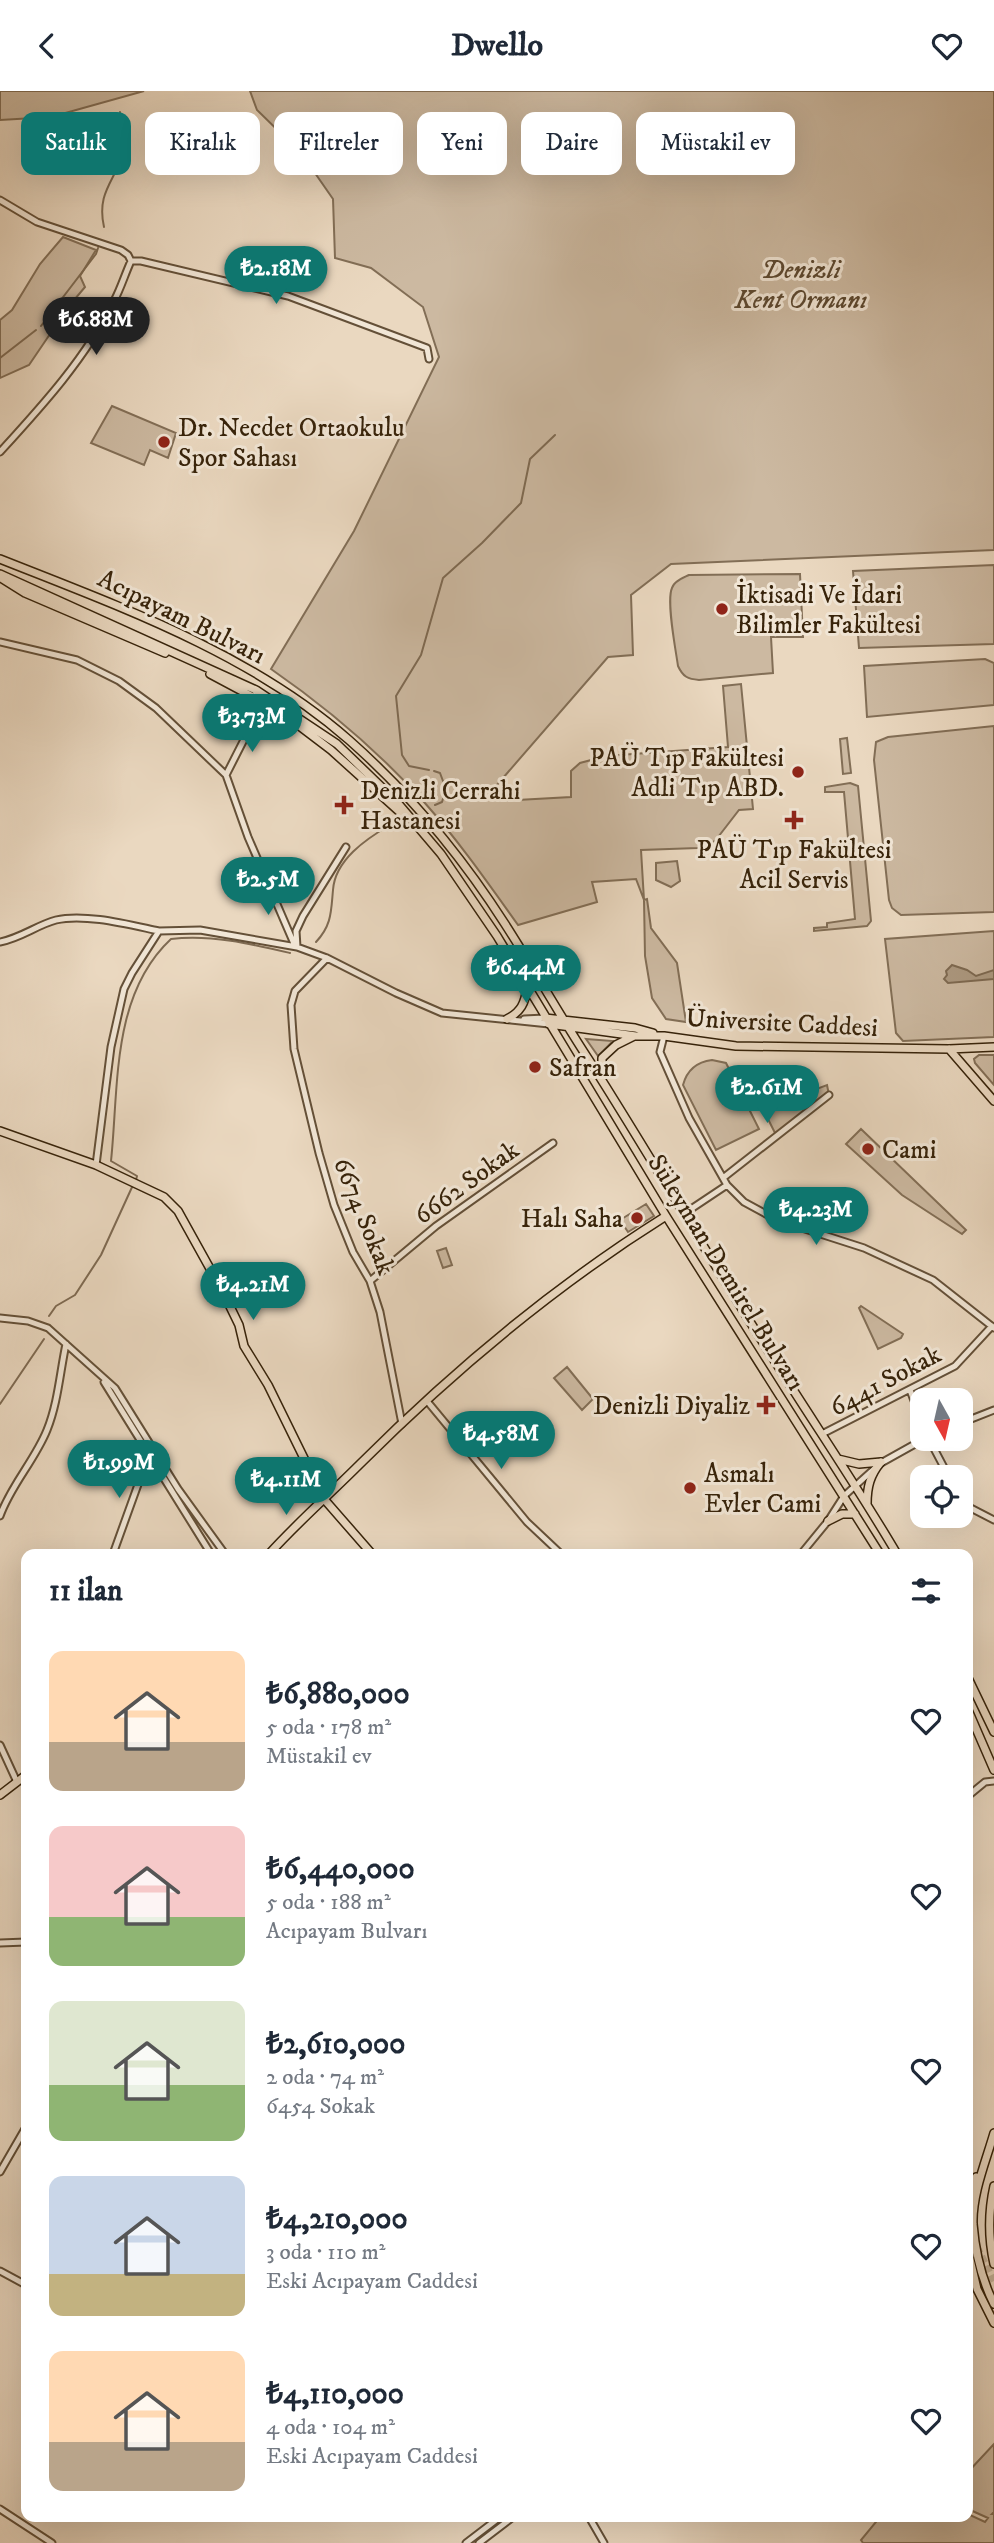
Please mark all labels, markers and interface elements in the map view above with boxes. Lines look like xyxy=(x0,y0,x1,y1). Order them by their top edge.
text: Dwello xyxy=(451,26,543,66)
icon: back xyxy=(28,27,66,65)
icon: heart xyxy=(928,27,966,65)
chip: Satılık xyxy=(21,112,131,175)
chip: Kiralık xyxy=(145,112,260,175)
chip: Filtreler xyxy=(274,112,403,175)
chip: Yeni xyxy=(417,112,507,175)
chip: Daire xyxy=(521,112,622,175)
chip: Müstakil ev xyxy=(636,112,795,175)
pin: ₺2.18M xyxy=(219,247,333,306)
text: ₺2.18M xyxy=(240,254,312,283)
park label: Denizli Kent Ormanı xyxy=(734,254,867,317)
pin: ₺6.88M xyxy=(39,297,153,357)
text: ₺6.88M xyxy=(59,305,133,334)
place label: Dr. Necdet Ortaokulu Spor Sahası xyxy=(178,412,404,475)
marker: Dr. Necdet Ortaokulu Spor Sahası xyxy=(156,434,172,450)
street label: Acıpayam Bulvarı xyxy=(92,563,271,672)
place label: İktisadi Ve İdari Bilimler Fakültesi xyxy=(736,578,921,642)
marker: İktisadi Ve İdari Bilimler Fakültesi xyxy=(714,601,730,617)
pin: ₺3.73M xyxy=(195,695,309,754)
text: ₺3.73M xyxy=(218,702,286,731)
place label: PAÜ Tıp Fakültesi Adli Tıp ABD. xyxy=(589,742,784,805)
marker: PAÜ Tıp Fakültesi Adli Tıp ABD. xyxy=(790,764,806,780)
place label: Denizli Cerrahi Hastanesi xyxy=(360,775,521,838)
marker: Denizli Cerrahi Hastanesi xyxy=(334,795,354,815)
marker: PAÜ Tıp Fakültesi Acil Servis xyxy=(784,810,804,830)
place label: PAÜ Tıp Fakültesi Acil Servis xyxy=(697,834,891,897)
pin: ₺2.5M xyxy=(219,857,317,917)
text: ₺2.5M xyxy=(237,865,299,894)
pin: ₺6.44M xyxy=(469,946,583,1005)
text: ₺6.44M xyxy=(487,953,565,982)
street label: Üniversite Caddesi xyxy=(685,1002,879,1045)
place label: Safran xyxy=(549,1052,617,1085)
marker: Safran xyxy=(527,1059,543,1075)
pin: ₺2.61M xyxy=(710,1065,824,1125)
text: ₺2.61M xyxy=(731,1073,803,1102)
street label: 6662 Sokak xyxy=(408,1134,526,1232)
place label: Cami xyxy=(882,1134,937,1167)
marker: Cami xyxy=(860,1141,876,1157)
street label: Süleyman Demirel Bulvarı xyxy=(640,1149,812,1397)
street label: 6674 Sokak xyxy=(325,1153,402,1280)
pin: ₺4.23M xyxy=(759,1187,873,1247)
text: ₺4.23M xyxy=(779,1195,853,1224)
place label: Halı Saha xyxy=(521,1203,623,1236)
marker: Halı Saha xyxy=(629,1210,645,1226)
pin: ₺4.21M xyxy=(196,1263,310,1322)
text: ₺4.21M xyxy=(216,1270,290,1299)
street label: 6441 Sokak xyxy=(824,1338,947,1424)
north arrow xyxy=(910,1388,973,1451)
map controls xyxy=(910,1388,973,1528)
place label: Denizli Diyaliz xyxy=(593,1390,750,1423)
marker: Denizli Diyaliz xyxy=(756,1395,776,1415)
pin: ₺4.58M xyxy=(444,1411,558,1471)
text: ₺4.58M xyxy=(463,1419,539,1448)
pin: ₺1.99M xyxy=(62,1441,176,1500)
text: ₺1.99M xyxy=(83,1448,155,1477)
pin: ₺4.11M xyxy=(229,1457,343,1517)
place label: Asmalı Evler Cami xyxy=(704,1458,821,1521)
text: ₺4.11M xyxy=(251,1465,321,1494)
button: locate xyxy=(910,1465,973,1528)
marker: Asmalı Evler Cami xyxy=(682,1480,698,1496)
icon: filters xyxy=(907,1572,945,1610)
text: 11 ilan xyxy=(49,1573,123,1610)
text: ₺6,880,000 xyxy=(266,1676,410,1713)
icon: home xyxy=(105,1679,189,1763)
icon: heart xyxy=(907,1702,945,1740)
text: 5 oda · 178 m² xyxy=(266,1713,391,1742)
text: Müstakil ev xyxy=(266,1742,372,1771)
text: ₺6,440,000 xyxy=(266,1851,415,1888)
icon: home xyxy=(105,1854,189,1938)
icon: heart xyxy=(907,1877,945,1915)
text: 5 oda · 188 m² xyxy=(266,1888,391,1917)
text: Acıpayam Bulvarı xyxy=(266,1917,427,1946)
text: ₺2,610,000 xyxy=(266,2026,405,2063)
icon: home xyxy=(105,2029,189,2113)
icon: heart xyxy=(907,2052,945,2090)
text: 2 oda · 74 m² xyxy=(266,2063,384,2092)
text: 6454 Sokak xyxy=(266,2092,375,2121)
text: ₺4,210,000 xyxy=(266,2201,408,2238)
icon: home xyxy=(105,2204,189,2288)
icon: heart xyxy=(907,2227,945,2265)
text: 3 oda · 110 m² xyxy=(266,2238,386,2267)
text: Eski Acıpayam Caddesi xyxy=(266,2267,478,2296)
text: ₺4,110,000 xyxy=(266,2376,404,2413)
icon: home xyxy=(105,2379,189,2463)
icon: heart xyxy=(907,2402,945,2440)
text: 4 oda · 104 m² xyxy=(266,2413,395,2442)
text: Eski Acıpayam Caddesi xyxy=(266,2442,478,2471)

